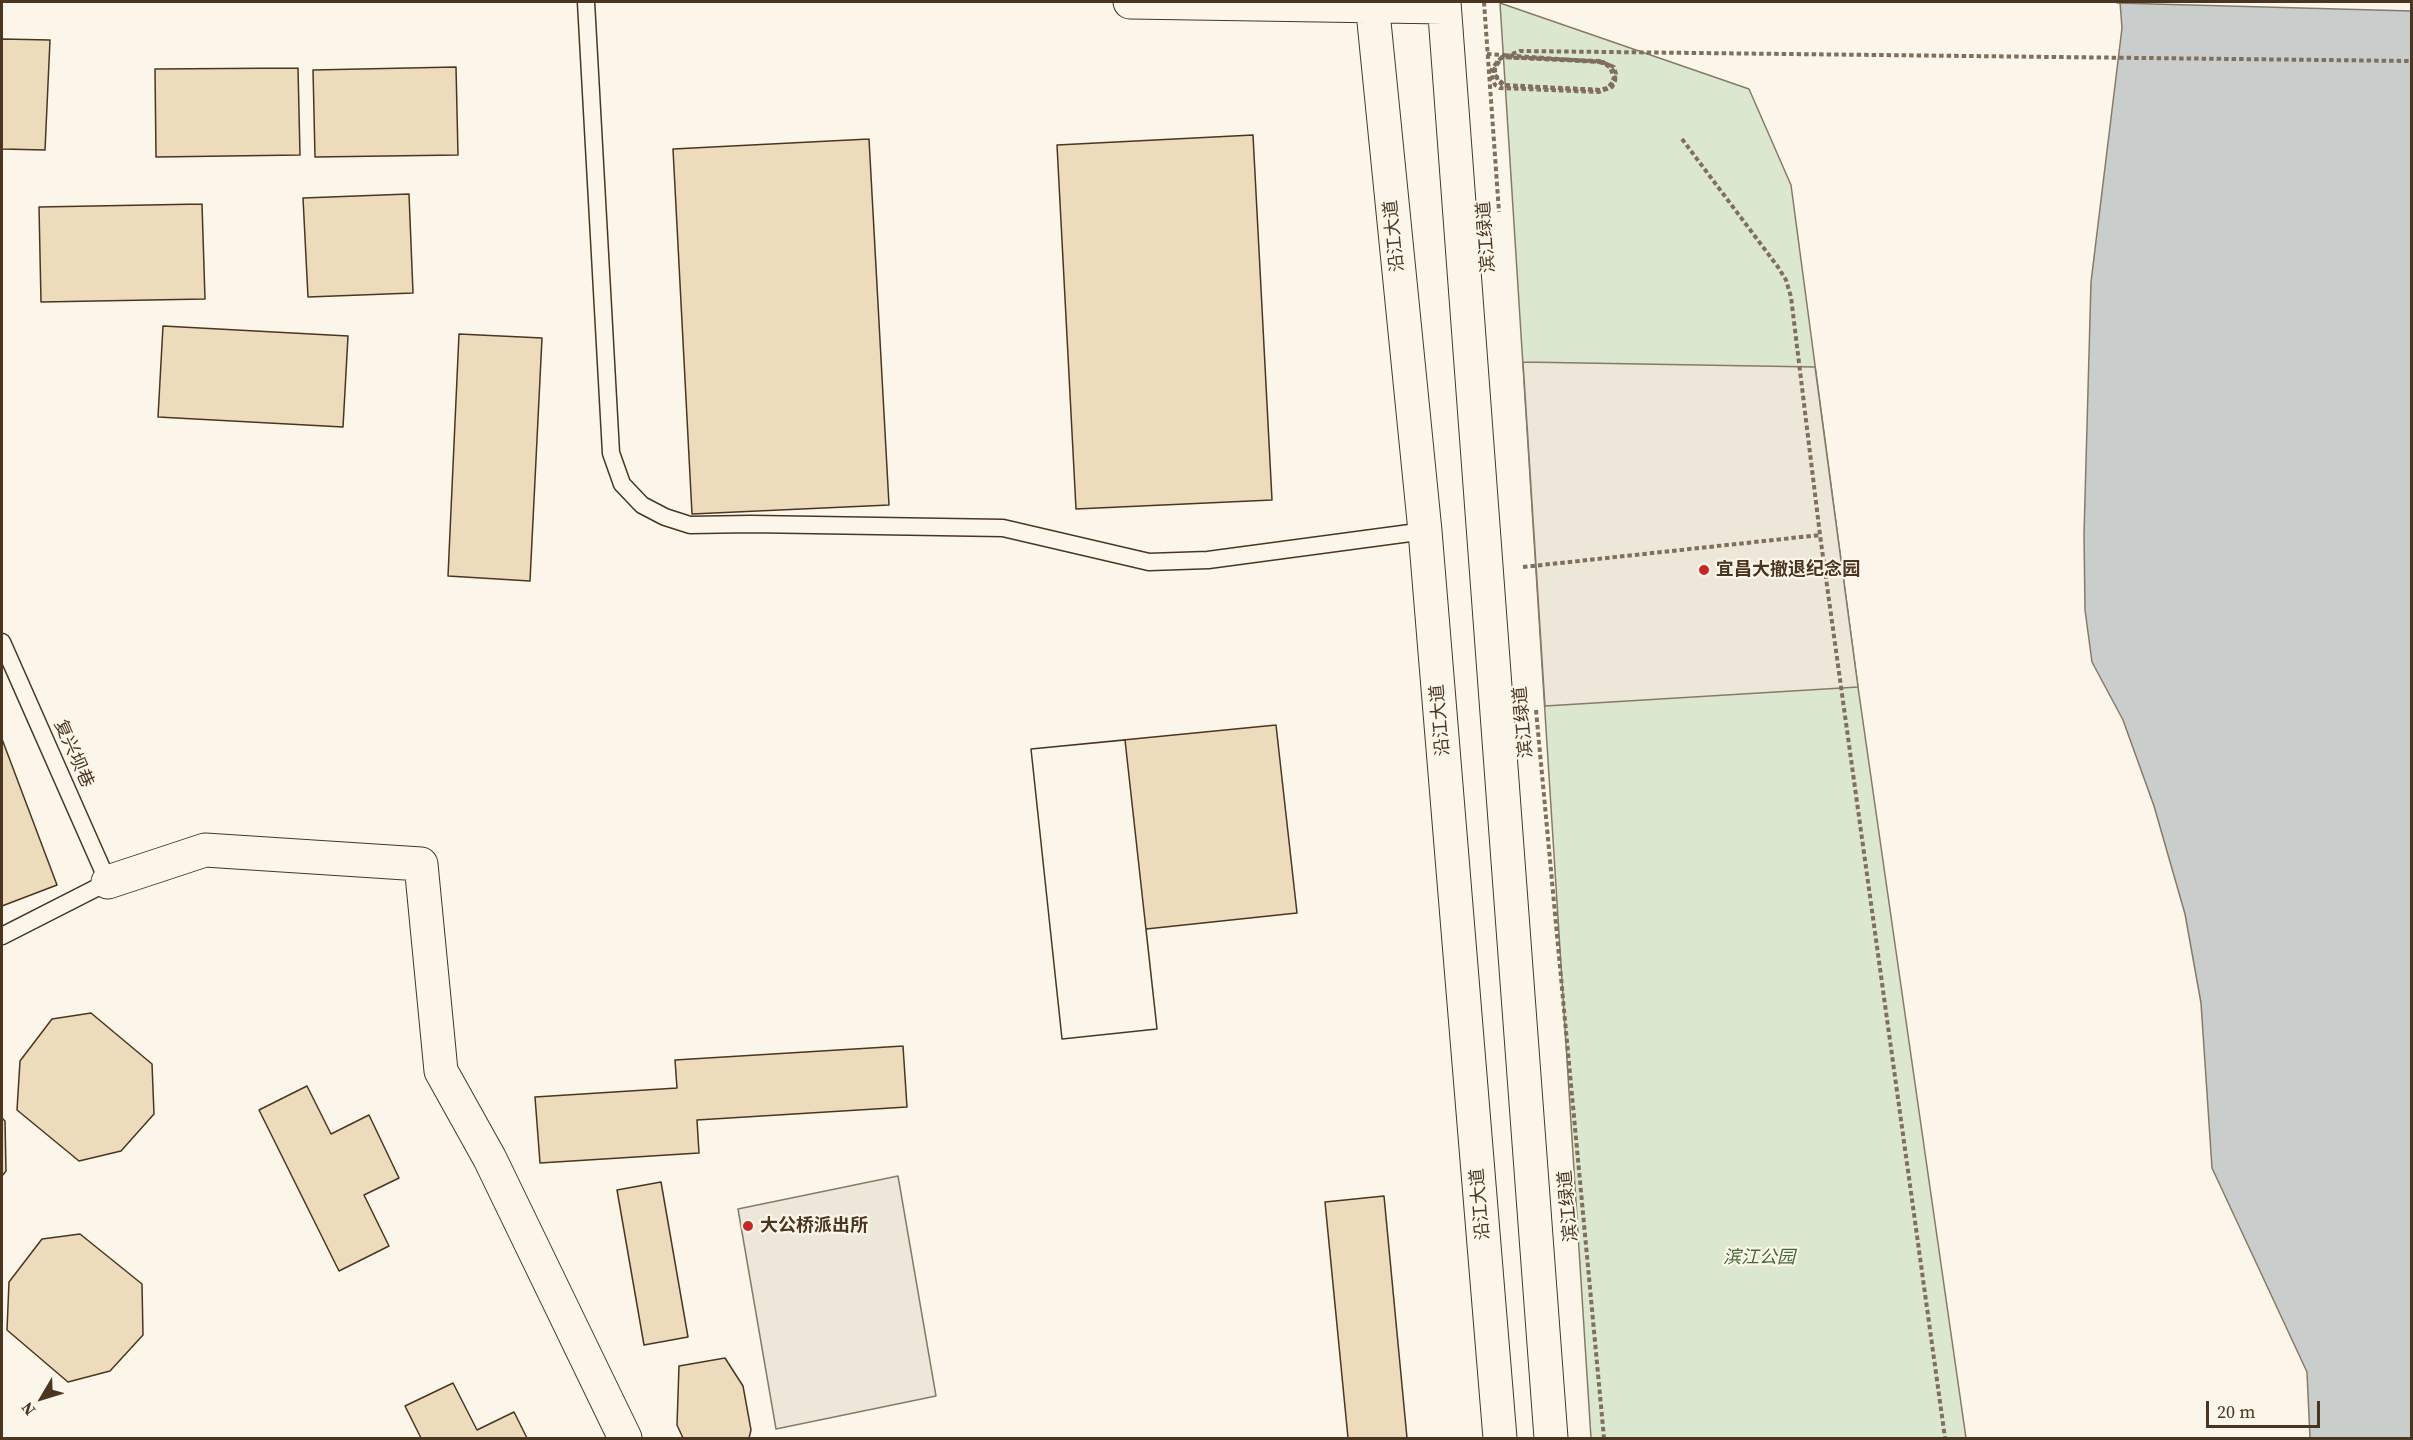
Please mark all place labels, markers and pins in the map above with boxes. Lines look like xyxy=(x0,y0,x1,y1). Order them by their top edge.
place label: 宜昌大撤退纪念园 xyxy=(1716,559,1860,581)
marker: 宜昌大撤退纪念园 xyxy=(1697,563,1711,577)
place label: 大公桥派出所 xyxy=(760,1215,868,1237)
marker: 大公桥派出所 xyxy=(741,1219,755,1233)

